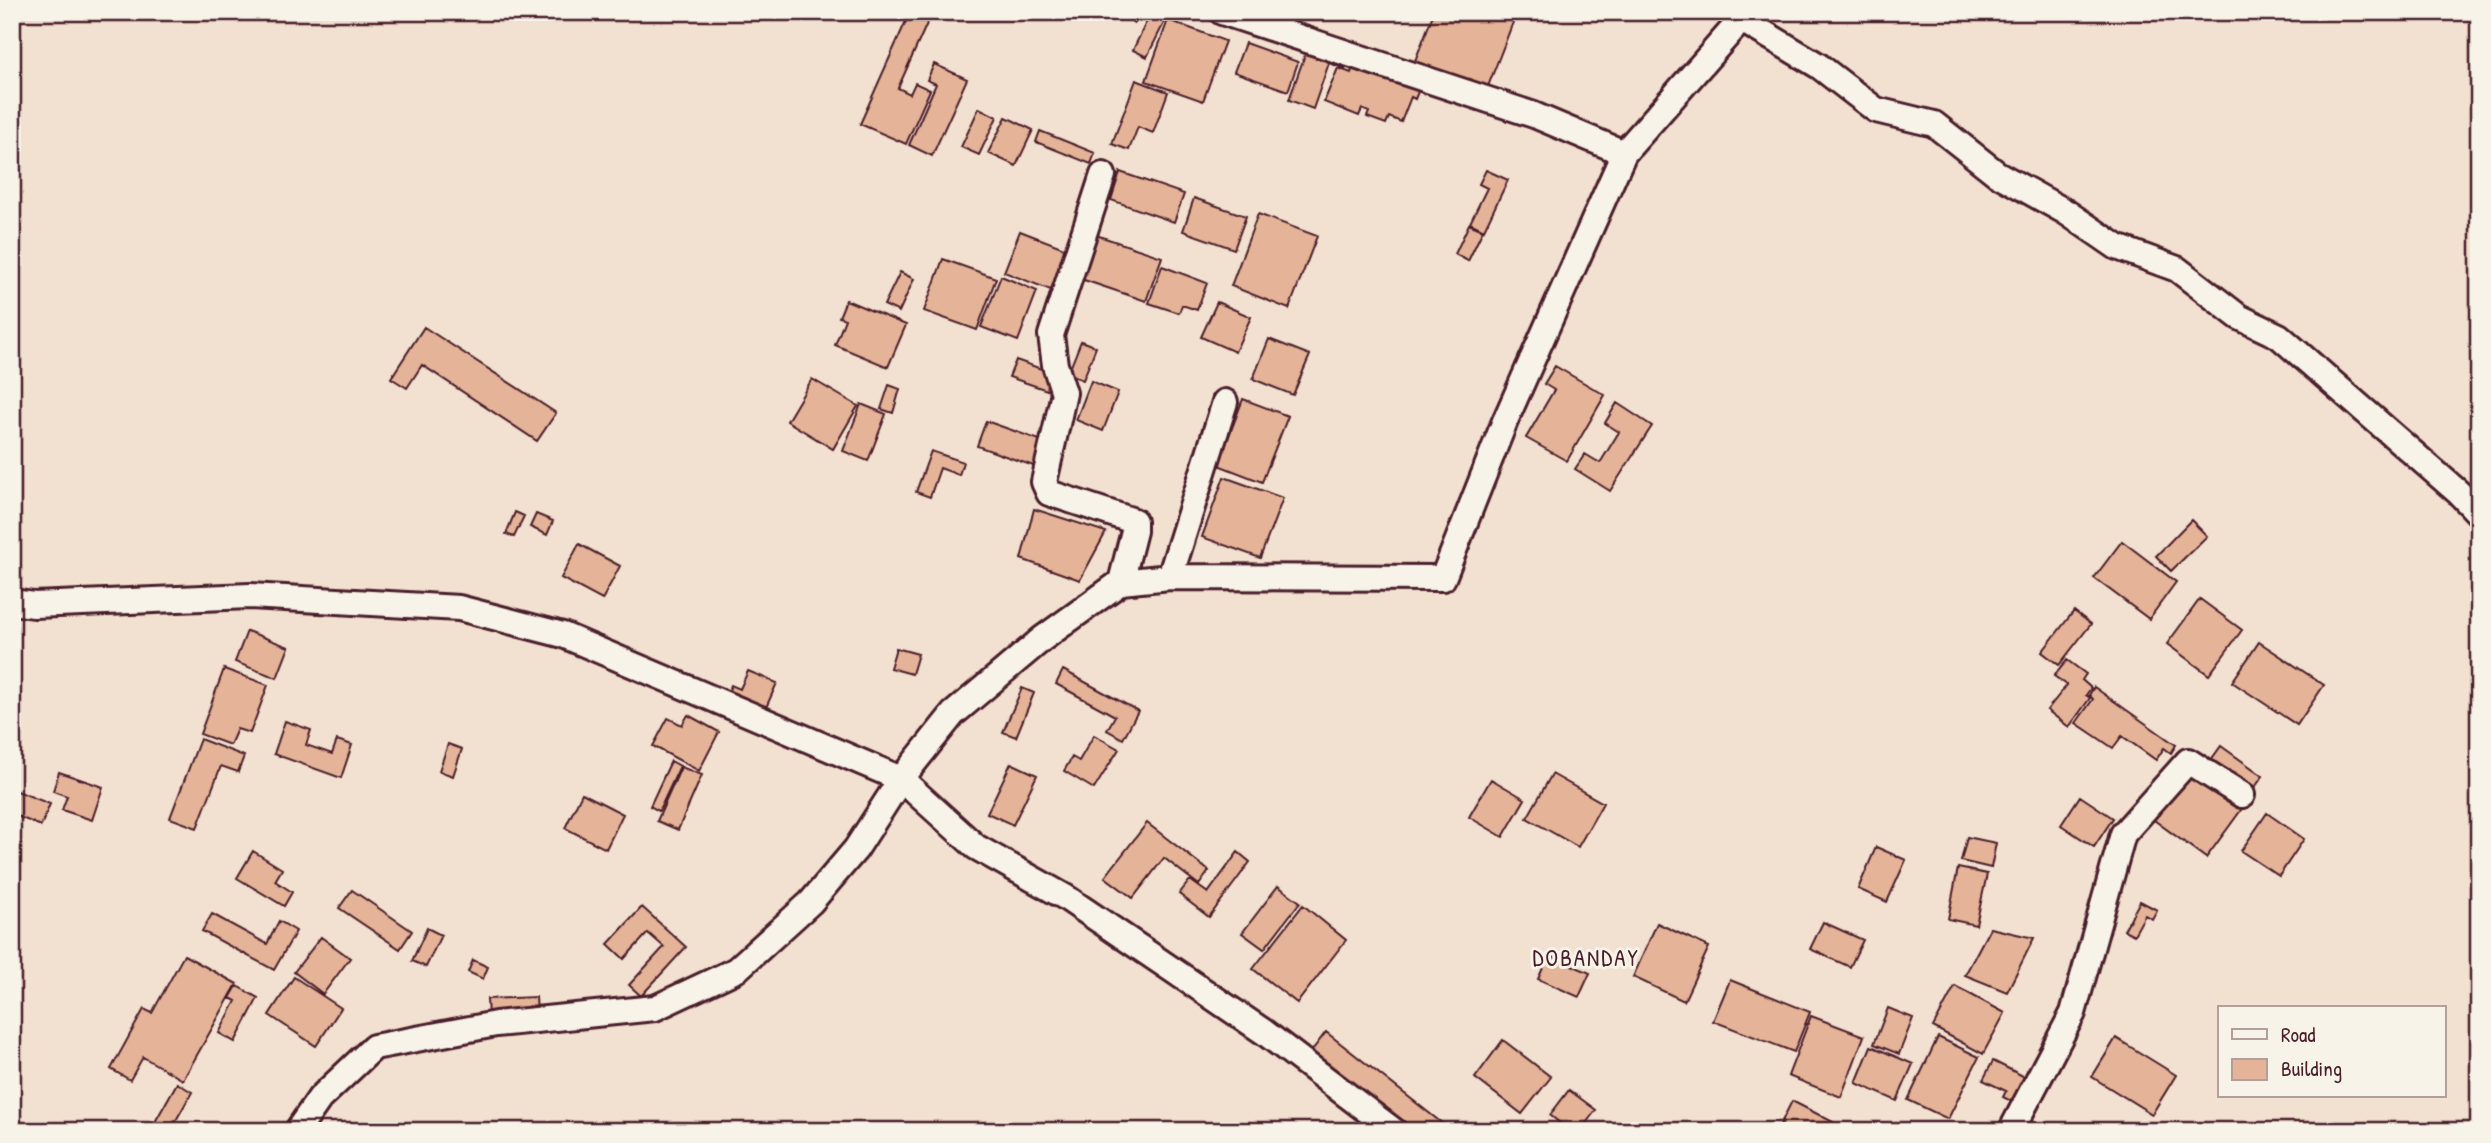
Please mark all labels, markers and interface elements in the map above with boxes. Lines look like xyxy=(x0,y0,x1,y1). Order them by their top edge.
district label: DOBANDAY xyxy=(1532,942,1640,973)
legend xyxy=(2218,1006,2446,1098)
text: Road xyxy=(2281,1020,2315,1049)
text: Building xyxy=(2281,1054,2342,1083)

